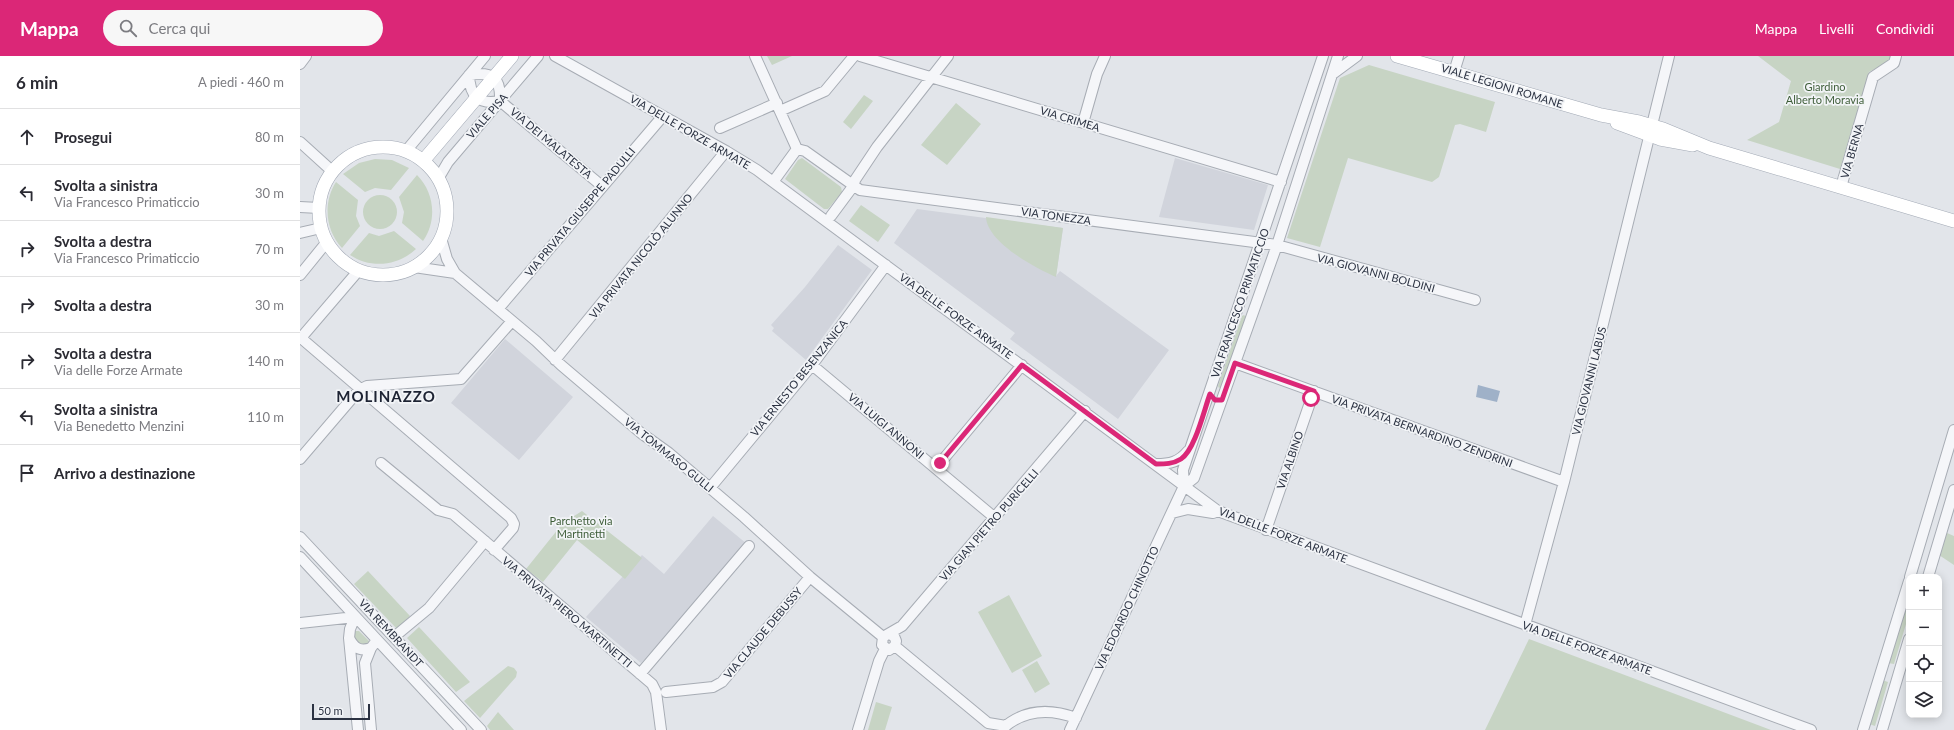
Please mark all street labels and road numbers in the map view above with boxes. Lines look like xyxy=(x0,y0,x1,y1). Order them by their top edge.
street label: VIALE LEGIONI ROMANE xyxy=(1440,61,1565,110)
street label: VIALE PISA xyxy=(463,90,510,141)
street label: VIA DELLE FORZE ARMATE xyxy=(628,92,753,171)
street label: VIA CRIMEA xyxy=(1039,103,1102,134)
street label: VIA DEI MALATESTA xyxy=(508,105,595,181)
street label: VIA BERNA xyxy=(1837,121,1866,180)
street label: VIA PRIVATA GIUSEPPE PADULLI xyxy=(522,145,637,279)
street label: VIA PRIVATA NICOLÒ ALUNNO xyxy=(586,191,695,321)
street label: VIA TONEZZA xyxy=(1020,204,1092,227)
street label: VIA FRANCESCO PRIMATICCIO xyxy=(1208,226,1271,379)
street label: VIA GIOVANNI BOLDINI xyxy=(1316,251,1437,295)
street label: VIA DELLE FORZE ARMATE xyxy=(897,270,1016,361)
street label: VIA ERNESTO BESENZANICA xyxy=(747,316,850,439)
street label: VIA GIOVANNI LABUS xyxy=(1569,325,1608,436)
street label: VIA LUIGI ANNONI xyxy=(846,390,927,461)
street label: VIA PRIVATA BERNARDINO ZENDRINI xyxy=(1330,392,1515,469)
street label: VIA TOMMASO GULLI xyxy=(622,415,717,495)
street label: VIA ALBINO xyxy=(1274,429,1306,491)
street label: VIA GIAN PIETRO PURICELLI xyxy=(937,466,1041,583)
street label: VIA DELLE FORZE ARMATE xyxy=(1217,504,1349,565)
street label: VIA EDOARDO CHINOTTO xyxy=(1092,544,1161,672)
street label: VIA PRIVATA PIERO MARTINETTI xyxy=(500,554,635,670)
street label: VIA CLAUDE DEBUSSY xyxy=(721,584,805,681)
street label: VIA REMBRANDT xyxy=(357,596,427,670)
street label: VIA DELLE FORZE ARMATE xyxy=(1521,618,1654,677)

